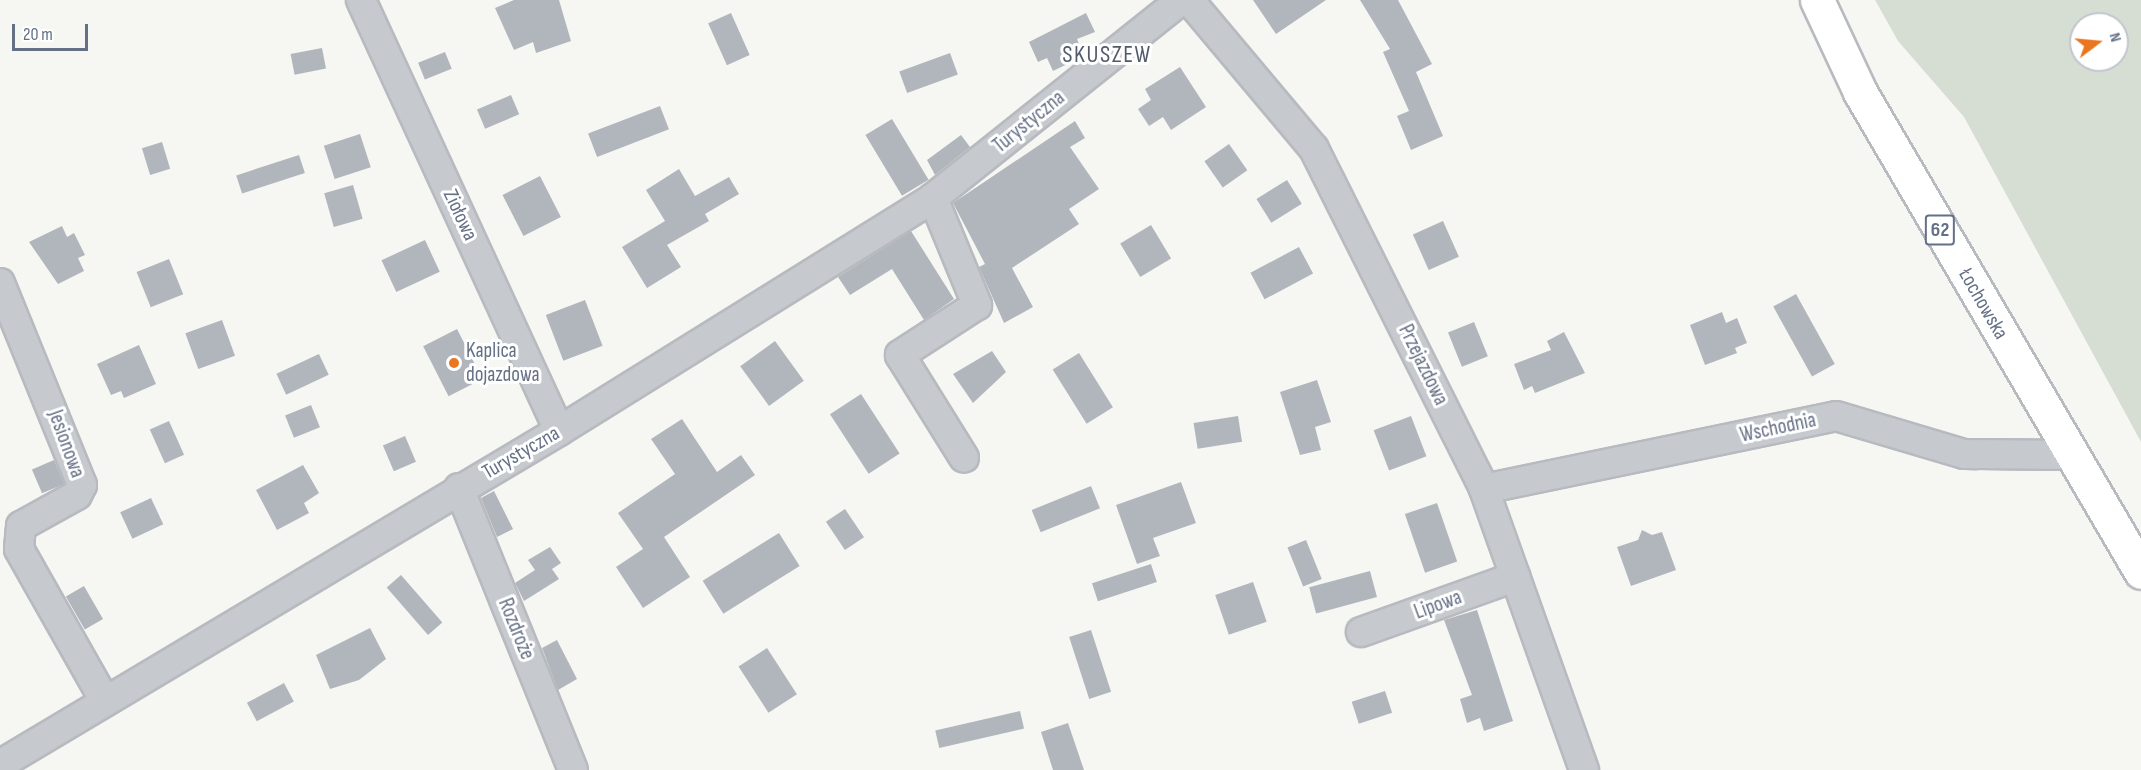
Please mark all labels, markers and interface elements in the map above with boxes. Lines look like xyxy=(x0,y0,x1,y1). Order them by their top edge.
scale bar xyxy=(15,12,92,50)
north arrow xyxy=(2069,12,2129,72)
text: 20 m xyxy=(23,24,53,45)
text: N xyxy=(2105,31,2125,44)
district label: SKUSZEW xyxy=(1062,41,1152,69)
street label: Turystyczna xyxy=(988,85,1070,159)
street label: Ziołowa xyxy=(437,185,483,245)
road number: 62 xyxy=(1924,213,1956,247)
street label: Łochowska xyxy=(1953,264,2013,344)
street label: Przejazdowa xyxy=(1393,321,1453,409)
place label: Kaplica dojazdowa xyxy=(466,338,540,388)
marker: Kaplica dojazdowa xyxy=(447,356,461,370)
street label: Jesionowa xyxy=(42,407,90,481)
street label: Wschodnia xyxy=(1738,408,1818,448)
street label: Turystyczna xyxy=(478,421,564,485)
street label: Lipowa xyxy=(1411,585,1465,625)
street label: Rozdroże xyxy=(492,595,540,663)

